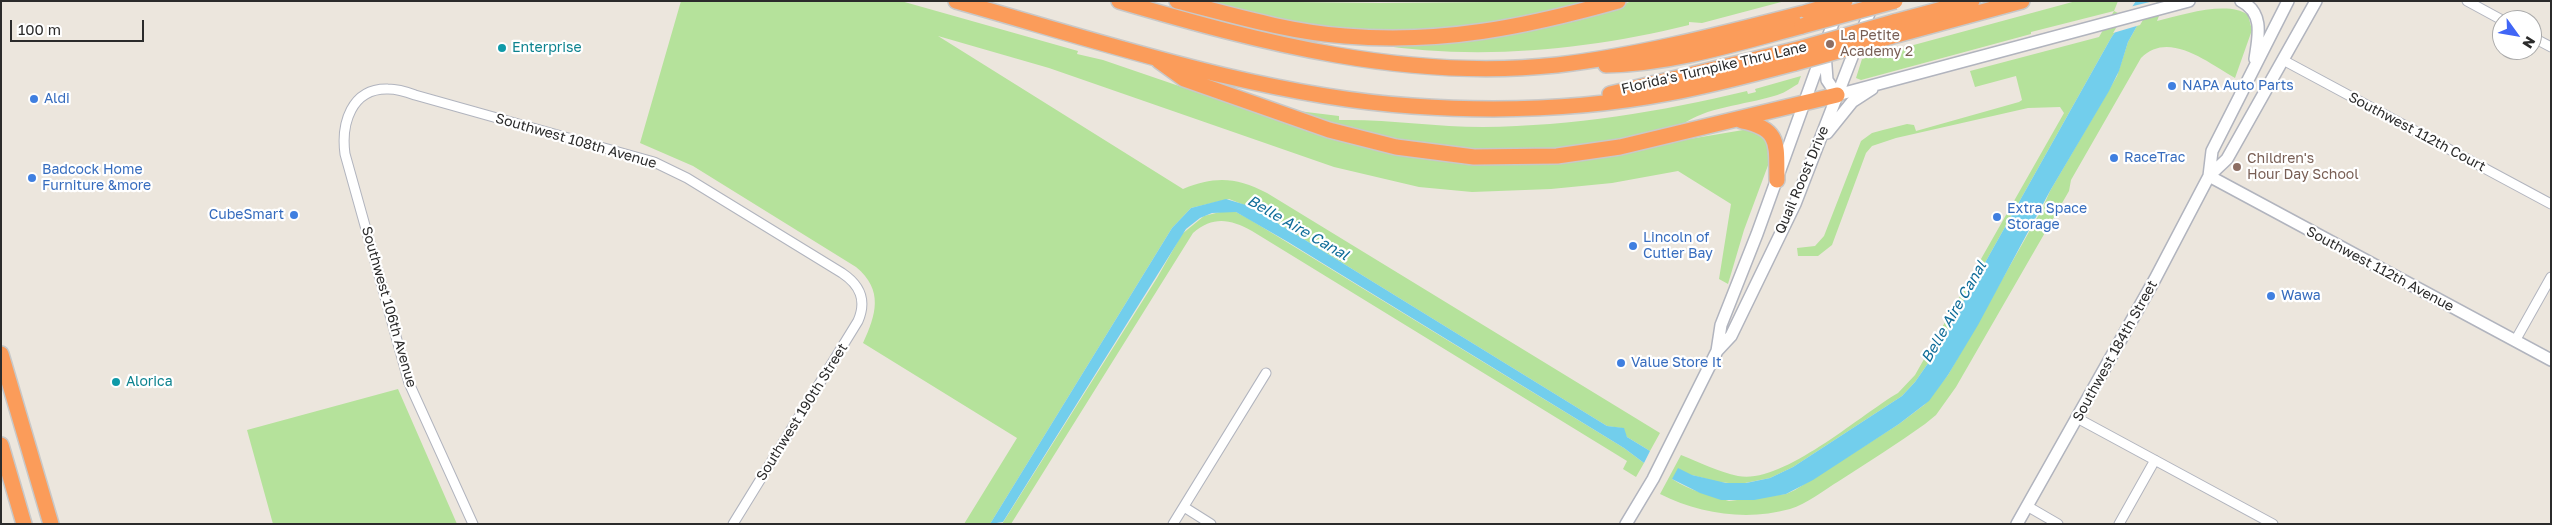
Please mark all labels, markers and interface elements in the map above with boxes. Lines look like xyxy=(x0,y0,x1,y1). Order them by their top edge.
scale bar xyxy=(12,10,146,42)
north arrow xyxy=(2492,10,2542,60)
text: 100 m xyxy=(18,20,61,38)
place label: La Petite Academy 2 xyxy=(1840,28,1913,60)
text: N xyxy=(2519,34,2539,52)
street label: Florida's Turnpike Thru Lane xyxy=(1620,38,1808,98)
marker: La Petite Academy 2 xyxy=(1824,38,1836,50)
place label: Enterprise xyxy=(512,40,582,56)
marker: Enterprise xyxy=(496,42,508,54)
place label: NAPA Auto Parts xyxy=(2182,78,2294,94)
marker: NAPA Auto Parts xyxy=(2166,80,2178,92)
street label: Southwest 112th Court xyxy=(2346,89,2488,175)
place label: Aldi xyxy=(44,91,70,107)
marker: Aldi xyxy=(28,93,40,105)
street label: Southwest 108th Avenue xyxy=(493,110,659,172)
street label: Quail Roost Drive xyxy=(1772,123,1832,237)
place label: RaceTrac xyxy=(2124,150,2185,166)
place label: Children's Hour Day School xyxy=(2247,151,2359,184)
marker: RaceTrac xyxy=(2108,152,2120,164)
marker: Children's Hour Day School xyxy=(2231,161,2243,173)
place label: Badcock Home Furniture &more xyxy=(42,162,151,194)
marker: Badcock Home Furniture &more xyxy=(26,172,38,184)
water label: Belle Aire Canal xyxy=(1244,192,1352,264)
place label: Extra Space Storage xyxy=(2007,201,2087,233)
place label: CubeSmart xyxy=(209,207,284,223)
marker: CubeSmart xyxy=(288,209,300,221)
marker: Extra Space Storage xyxy=(1991,211,2003,223)
street label: Southwest 112th Avenue xyxy=(2303,223,2457,315)
street label: Southwest 106th Avenue xyxy=(358,225,420,389)
place label: Lincoln of Cutler Bay xyxy=(1643,230,1713,262)
marker: Lincoln of Cutler Bay xyxy=(1627,240,1639,252)
water label: Belle Aire Canal xyxy=(1918,258,1990,366)
street label: Southwest 184th Street xyxy=(2069,278,2161,424)
place label: Wawa xyxy=(2281,288,2321,304)
marker: Wawa xyxy=(2265,290,2277,302)
street label: Southwest 190th Street xyxy=(753,340,851,484)
place label: Value Store It xyxy=(1631,355,1722,371)
marker: Value Store It xyxy=(1615,357,1627,369)
place label: Alorica xyxy=(126,374,173,390)
marker: Alorica xyxy=(110,376,122,388)

